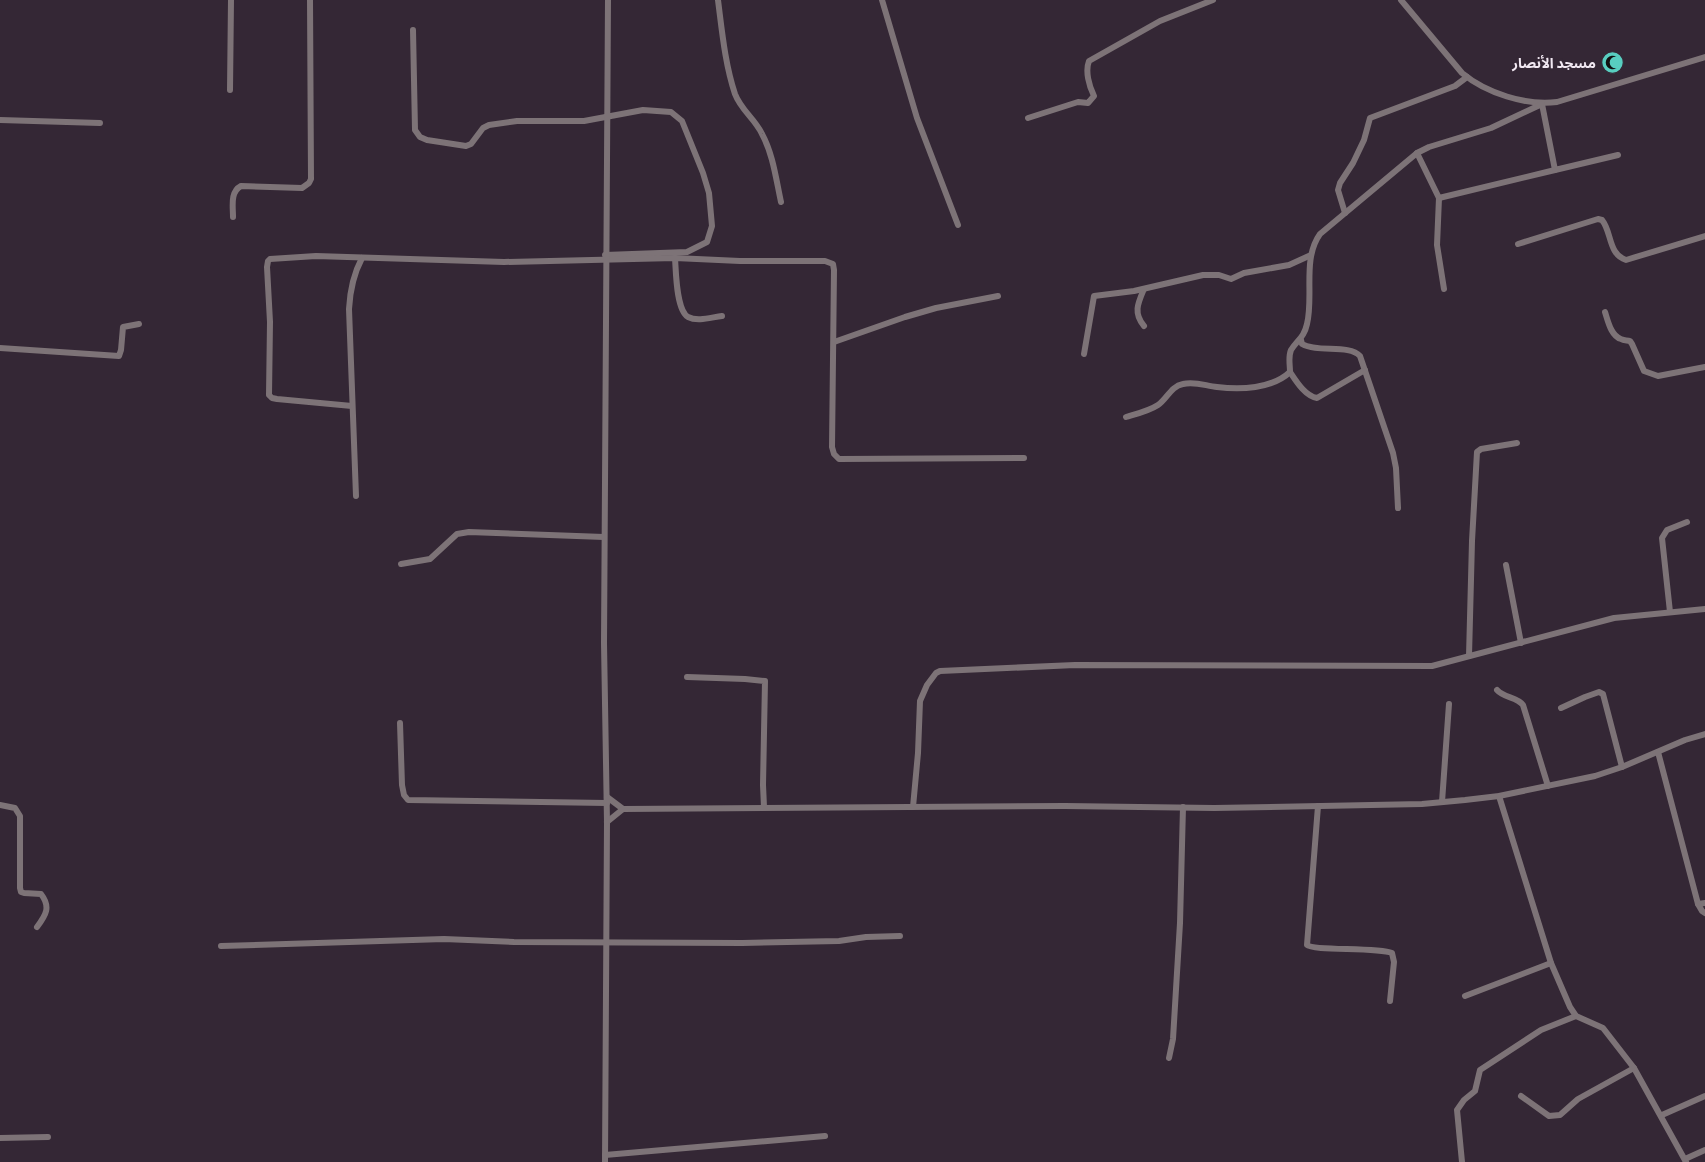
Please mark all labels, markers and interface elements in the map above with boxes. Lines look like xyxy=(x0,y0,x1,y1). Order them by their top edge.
mosque icon: مسجد الأنصار xyxy=(1599,49,1625,75)
place label: مسجد الأنصار xyxy=(1511,53,1596,72)

